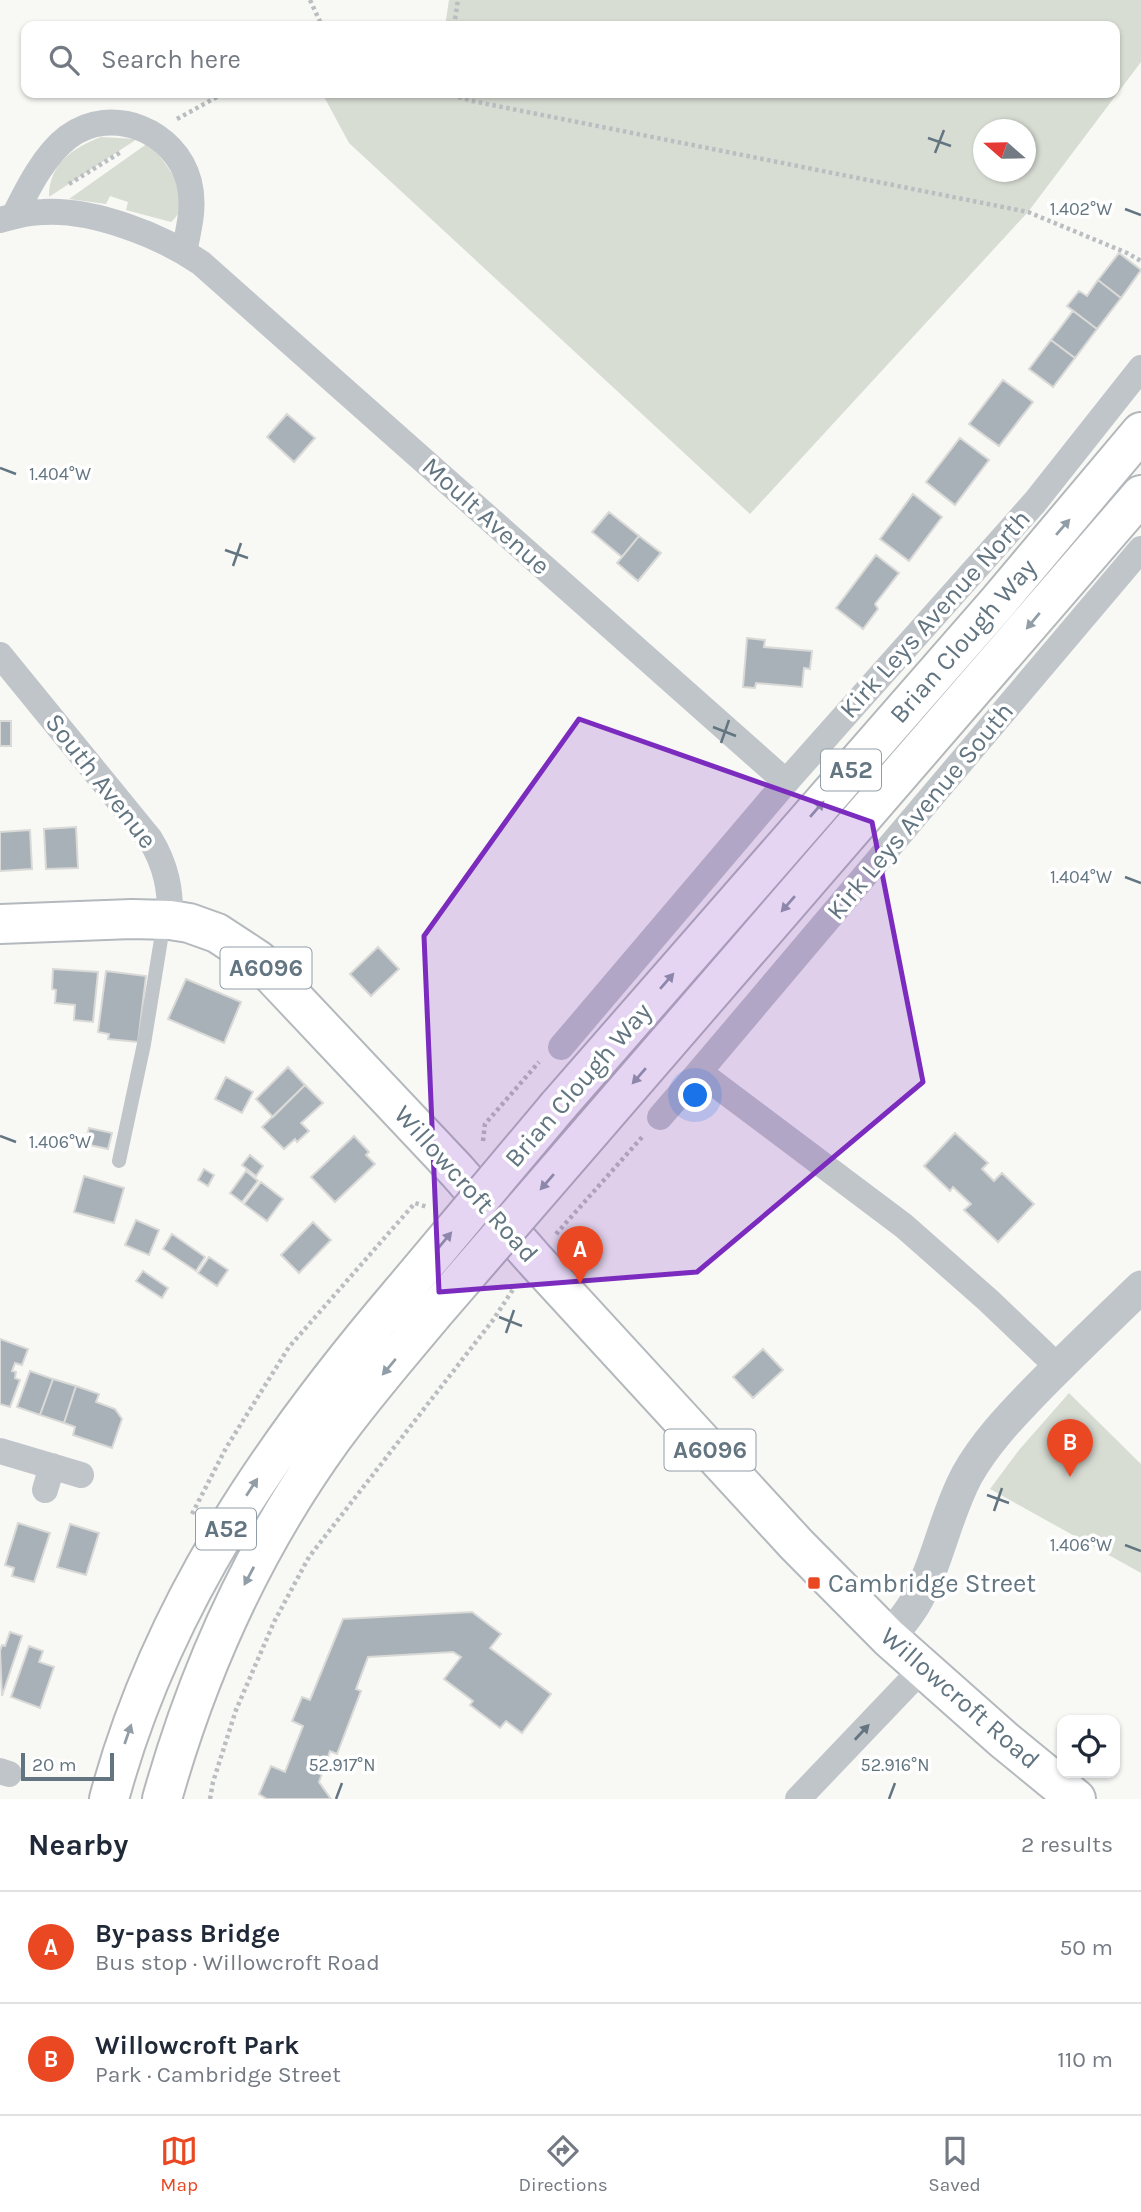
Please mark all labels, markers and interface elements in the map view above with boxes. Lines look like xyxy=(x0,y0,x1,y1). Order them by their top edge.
search box xyxy=(21,21,1120,98)
icon: search xyxy=(45,41,83,79)
text: Search here xyxy=(101,44,241,75)
north arrow xyxy=(973,119,1036,182)
text: 1.402°W xyxy=(1050,198,1112,220)
street label: Moult Avenue xyxy=(416,451,556,581)
text: 1.404°W xyxy=(29,463,91,485)
street label: Kirk Leys Avenue North xyxy=(833,503,1037,725)
one-way arrow xyxy=(1055,518,1070,535)
street label: Brian Clough Way xyxy=(883,552,1043,730)
one-way arrow xyxy=(1026,612,1041,630)
street label: Kirk Leys Avenue South xyxy=(820,696,1020,926)
street label: South Avenue xyxy=(39,707,163,855)
road number: A52 xyxy=(821,750,881,790)
one-way arrow xyxy=(809,801,824,818)
text: 1.404°W xyxy=(1050,866,1112,888)
one-way arrow xyxy=(780,895,796,913)
road number: A6096 xyxy=(220,948,312,988)
one-way arrow xyxy=(659,972,675,989)
street label: Brian Clough Way xyxy=(498,996,658,1174)
one-way arrow xyxy=(631,1067,647,1085)
your location xyxy=(678,1078,712,1112)
street label: Willowcroft Road xyxy=(387,1099,545,1269)
text: 1.406°W xyxy=(29,1131,91,1153)
one-way arrow xyxy=(539,1173,555,1191)
pin: A xyxy=(557,1226,603,1284)
one-way arrow xyxy=(437,1232,452,1249)
one-way arrow xyxy=(381,1358,396,1376)
pin: B xyxy=(1047,1419,1093,1477)
road number: A6096 xyxy=(664,1430,756,1470)
one-way arrow xyxy=(245,1478,259,1496)
road number: A52 xyxy=(196,1508,256,1549)
text: 1.406°W xyxy=(1050,1534,1112,1556)
one-way arrow xyxy=(243,1567,255,1586)
place label: Cambridge Street xyxy=(828,1568,1036,1599)
marker: Cambridge Street xyxy=(806,1575,822,1591)
street label: Willowcroft Road xyxy=(874,1621,1046,1775)
map controls xyxy=(1057,1715,1120,1778)
button: locate xyxy=(1057,1715,1120,1778)
one-way arrow xyxy=(124,1723,134,1744)
one-way arrow xyxy=(854,1724,870,1741)
scale bar xyxy=(21,1750,114,1782)
text: 20 m xyxy=(32,1754,77,1776)
text: 52.917°N xyxy=(308,1754,376,1776)
text: 52.916°N xyxy=(861,1754,929,1776)
text: Nearby xyxy=(28,1827,128,1863)
text: 2 results xyxy=(1021,1831,1113,1858)
text: By-pass Bridge xyxy=(95,1918,280,1949)
text: A xyxy=(44,1934,58,1961)
text: 50 m xyxy=(1059,1934,1113,1961)
text: Bus stop · Willowcroft Road xyxy=(95,1949,380,1976)
text: Willowcroft Park xyxy=(95,2030,299,2061)
text: B xyxy=(44,2046,58,2073)
text: 110 m xyxy=(1057,2046,1113,2073)
text: Park · Cambridge Street xyxy=(95,2061,341,2088)
tab: Map xyxy=(160,2132,198,2196)
tab: Directions xyxy=(519,2132,608,2196)
tab: Saved xyxy=(928,2132,981,2196)

